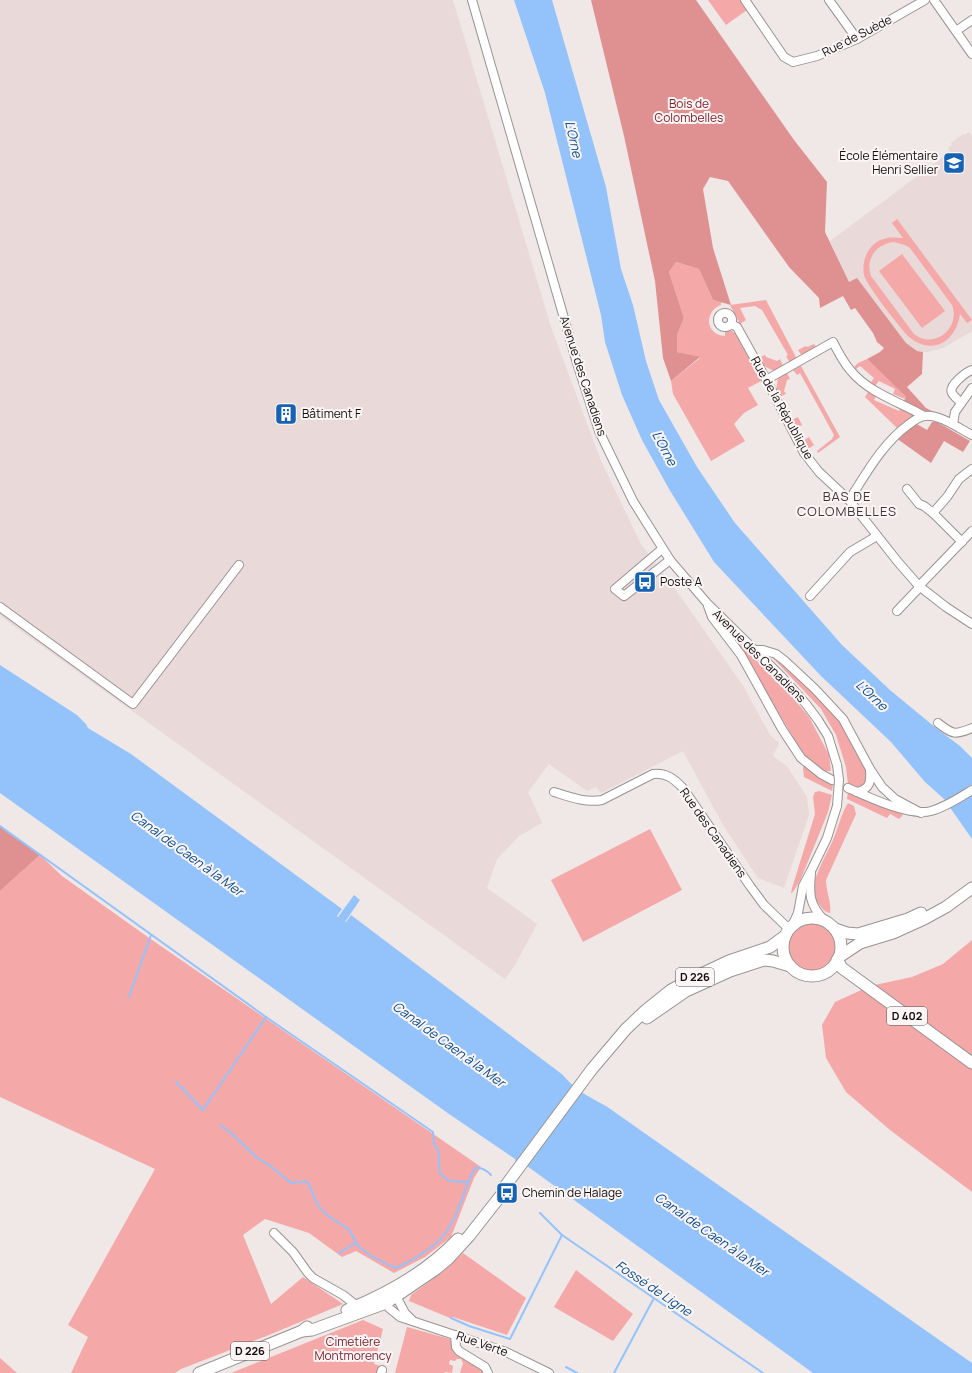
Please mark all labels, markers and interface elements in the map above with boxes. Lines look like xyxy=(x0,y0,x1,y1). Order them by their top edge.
street label: Rue de Suède xyxy=(819,11,895,60)
park label: Bois de Colombelles xyxy=(655,95,723,126)
water label: L'Orne xyxy=(561,119,587,161)
place label: École Élémentaire Henri Sellier xyxy=(839,147,939,178)
school or university icon: École Élémentaire Henri Sellier xyxy=(941,150,967,176)
street label: Avenue des Canadiens xyxy=(556,314,611,438)
street label: Rue de la République xyxy=(747,353,818,462)
building icon: Bâtiment F xyxy=(273,401,299,427)
place label: Bâtiment F xyxy=(302,405,361,422)
water label: L'Orne xyxy=(648,427,682,470)
district label: BAS DE COLOMBELLES xyxy=(797,487,897,520)
bus stop icon: Poste A xyxy=(632,569,658,595)
place label: Poste A xyxy=(660,573,703,590)
street label: Avenue des Canadiens xyxy=(709,605,810,706)
water label: L'Orne xyxy=(852,676,893,715)
street label: Rue des Canadiens xyxy=(676,784,751,881)
water label: Canal de Caen à la Mer xyxy=(127,806,249,901)
road number: D 226 xyxy=(676,968,714,986)
water label: Canal de Caen à la Mer xyxy=(389,997,511,1092)
road number: D 402 xyxy=(887,1007,927,1025)
bus stop icon: Chemin de Halage xyxy=(494,1180,520,1206)
place label: Chemin de Halage xyxy=(522,1184,622,1201)
water label: Canal de Caen à la Mer xyxy=(651,1188,774,1281)
water label: Fossé de Ligne xyxy=(612,1256,697,1321)
street label: Rue Verte xyxy=(454,1327,510,1360)
park label: Cimetière Montmorency xyxy=(314,1333,392,1364)
road number: D 226 xyxy=(231,1342,269,1360)

